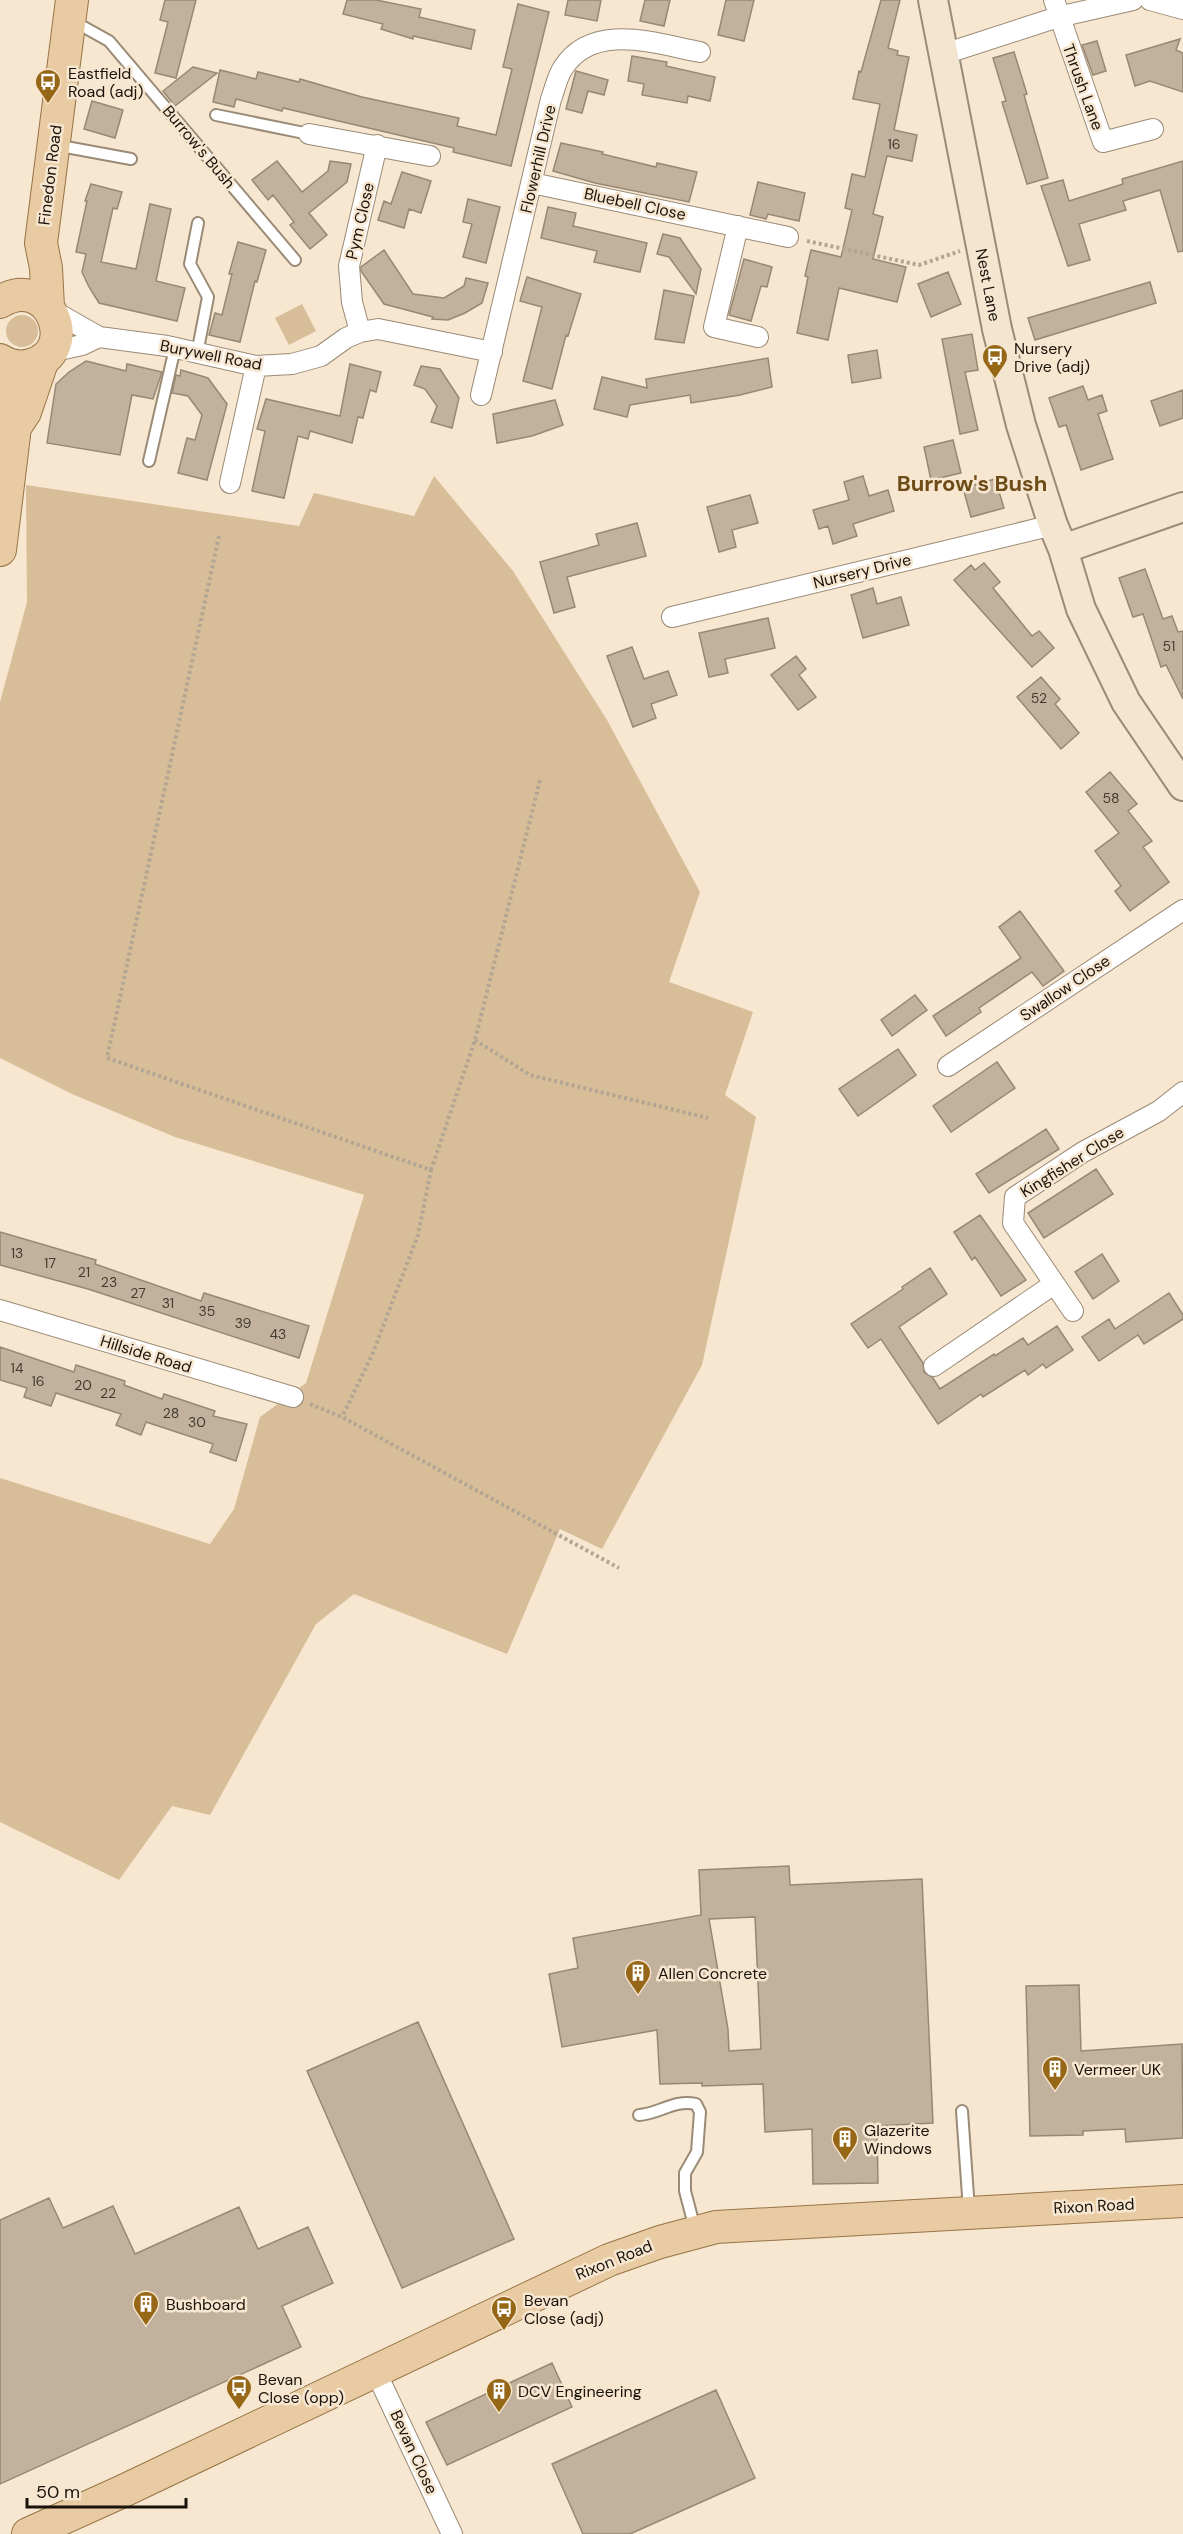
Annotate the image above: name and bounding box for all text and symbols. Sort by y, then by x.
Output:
street label: Thrush Lane [1058,41,1108,133]
place label: Eastfield Road (adj) [68,63,143,102]
bus stop icon: Eastfield Road (adj) [33,67,63,105]
street label: Burrow's Bush [158,101,240,193]
street label: Flowerhill Drive [515,103,561,215]
street label: Finedon Road [33,124,67,226]
house number: 16 [887,135,901,153]
street label: Pym Close [341,180,379,262]
street label: Bluebell Close [582,183,688,225]
street label: Nest Lane [971,247,1005,323]
street label: Burywell Road [158,335,264,375]
place label: Nursery Drive (adj) [1014,338,1090,377]
bus stop icon: Nursery Drive (adj) [980,342,1010,380]
district label: Burrow's Bush [897,469,1047,498]
street label: Nursery Drive [811,549,913,593]
house number: 51 [1163,637,1175,655]
house number: 52 [1031,689,1047,707]
house number: 58 [1102,789,1120,807]
street label: Swallow Close [1016,950,1114,1026]
street label: Kingfisher Close [1016,1122,1128,1202]
house number: 13 [11,1244,23,1262]
house number: 17 [44,1254,56,1272]
house number: 21 [78,1263,90,1281]
house number: 23 [101,1273,117,1291]
house number: 27 [130,1284,146,1302]
house number: 31 [162,1294,174,1312]
house number: 35 [199,1302,215,1320]
house number: 39 [235,1314,252,1332]
house number: 43 [270,1325,286,1343]
street label: Hillside Road [98,1330,194,1378]
house number: 14 [11,1359,24,1377]
house number: 16 [31,1372,45,1390]
house number: 20 [74,1376,92,1394]
house number: 22 [100,1384,116,1402]
house number: 28 [163,1404,179,1422]
house number: 30 [188,1413,206,1431]
building icon: Allen Concrete [623,1958,653,1996]
place label: Allen Concrete [658,1963,767,1984]
building icon: Vermeer UK [1040,2054,1070,2092]
place label: Vermeer UK [1074,2059,1161,2080]
place label: Glazerite Windows [864,2120,932,2159]
building icon: Glazerite Windows [830,2124,860,2162]
street label: Rixon Road [1053,2193,1135,2219]
street label: Rixon Road [572,2235,656,2285]
building icon: Bushboard [131,2289,161,2327]
place label: Bevan Close (adj) [524,2290,604,2329]
place label: Bushboard [166,2294,246,2315]
bus stop icon: Bevan Close (adj) [489,2294,519,2332]
place label: Bevan Close (opp) [258,2369,344,2408]
bus stop icon: Bevan Close (opp) [224,2373,254,2411]
building icon: DCV Engineering [484,2376,514,2414]
place label: DCV Engineering [518,2381,642,2402]
street label: Bevan Close [385,2407,443,2497]
scale bar [27,2471,186,2509]
text: 50 m [36,2480,80,2504]

